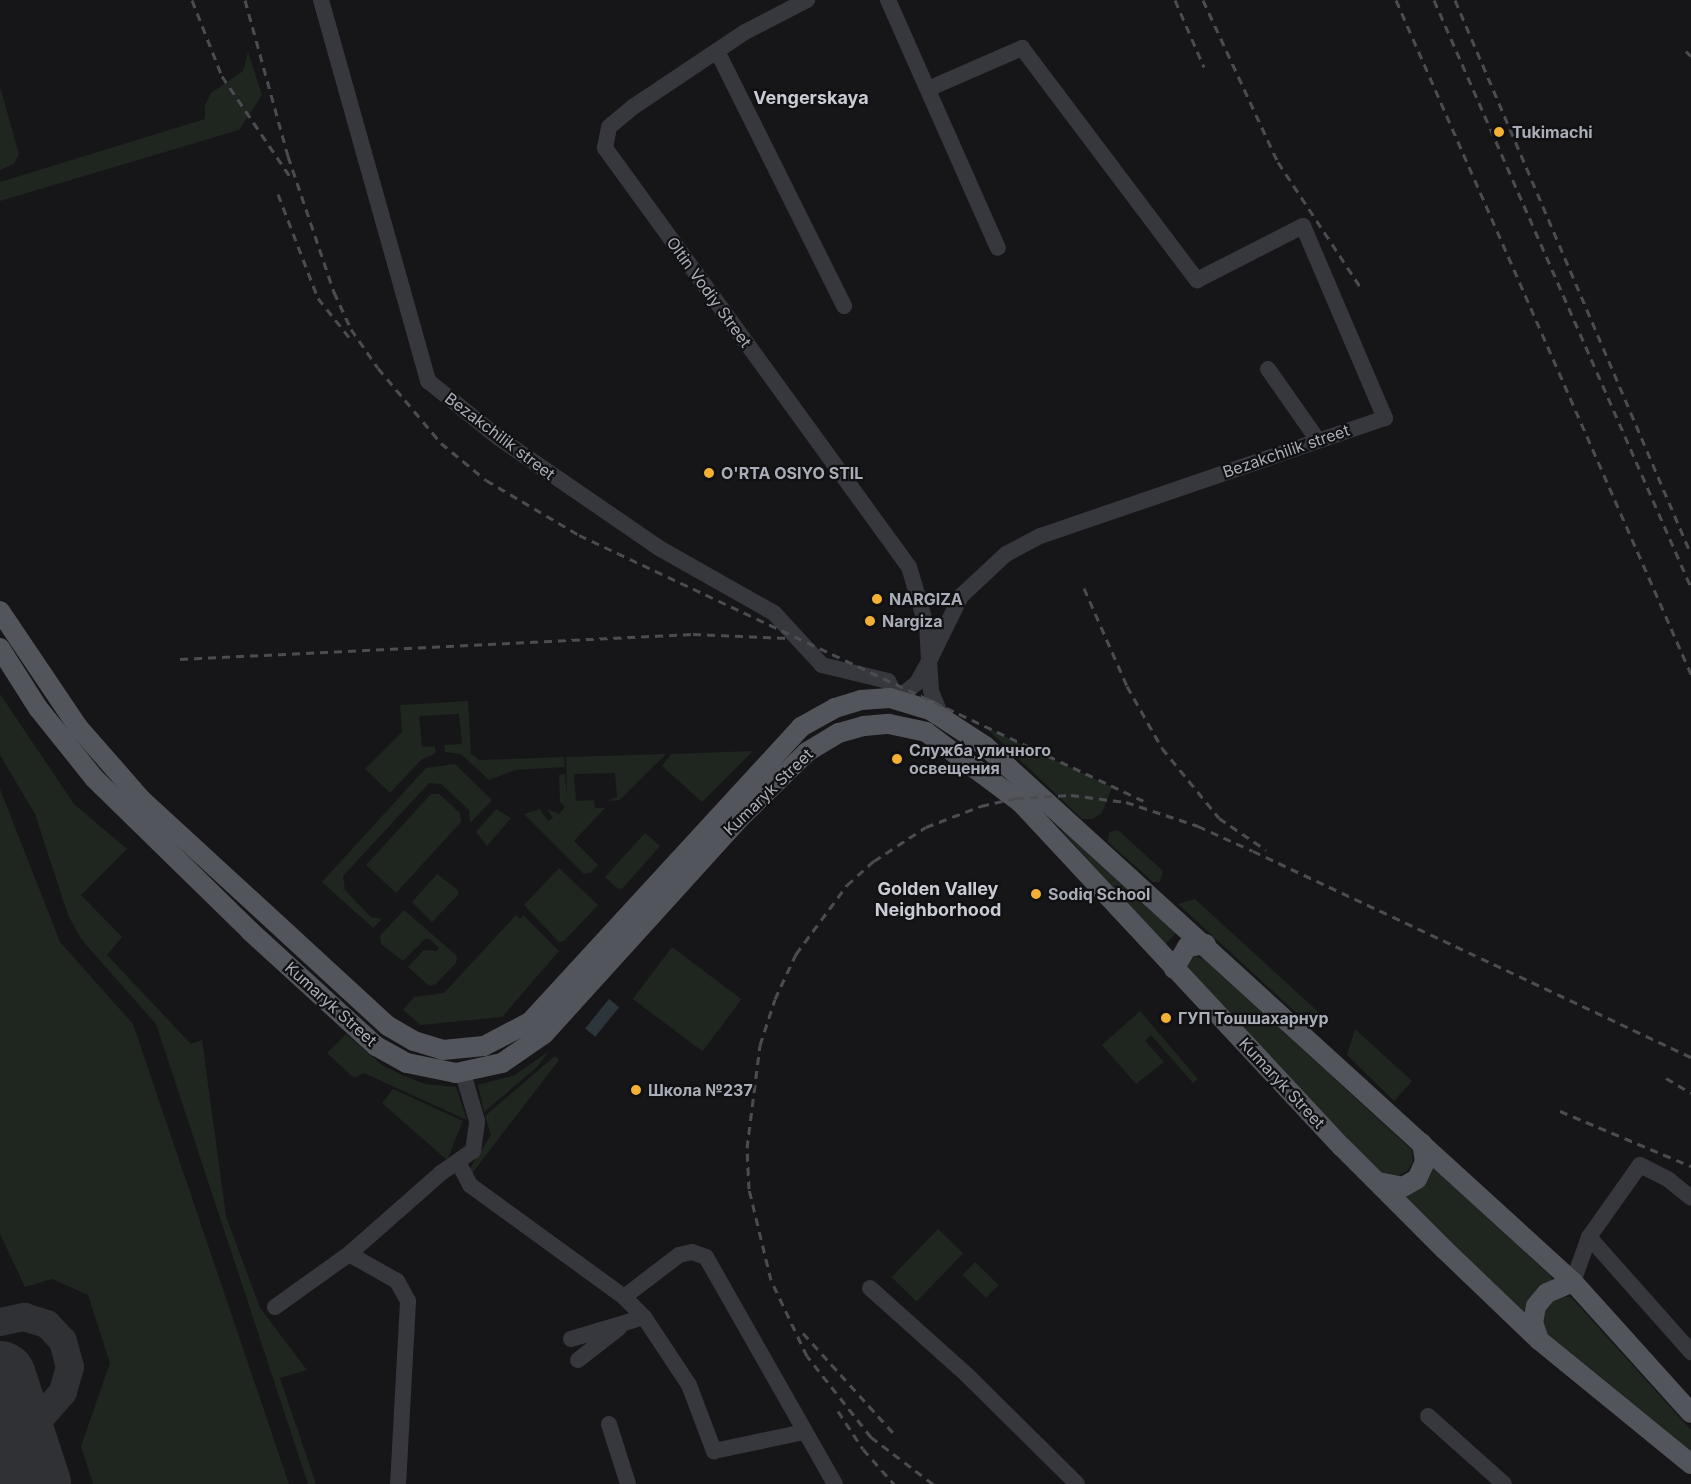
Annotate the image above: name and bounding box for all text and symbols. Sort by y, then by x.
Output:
district label: Vengerskaya [753,87,869,109]
place label: Tukimachi [1512,122,1593,142]
marker: Tukimachi [1490,123,1508,141]
street label: Oltin Vodiy Street [663,233,755,351]
street label: Bezakchilik street [441,388,559,484]
street label: Bezakchilik street [1220,420,1352,482]
place label: O'RTA OSIYO STIL [721,463,863,483]
marker: O'RTA OSIYO STIL [702,466,716,480]
place label: NARGIZA [889,589,963,609]
marker: NARGIZA [870,592,884,606]
place label: Nargiza [882,611,943,631]
marker: Nargiza [863,614,877,628]
place label: Служба уличного освещения [909,740,1051,778]
street label: Kumaryk Street [719,745,817,839]
marker: Служба уличного освещения [890,752,904,766]
district label: Golden Valley Neighborhood [875,879,1001,922]
place label: Sodiq School [1048,884,1150,904]
marker: Sodiq School [1029,887,1043,901]
street label: Kumaryk Street [281,958,381,1050]
place label: ГУП Тошшахарнур [1178,1008,1329,1028]
marker: ГУП Тошшахарнур [1159,1011,1173,1025]
street label: Kumaryk Street [1235,1034,1329,1132]
place label: Школа №237 [648,1080,753,1100]
marker: Школа №237 [629,1083,643,1097]

